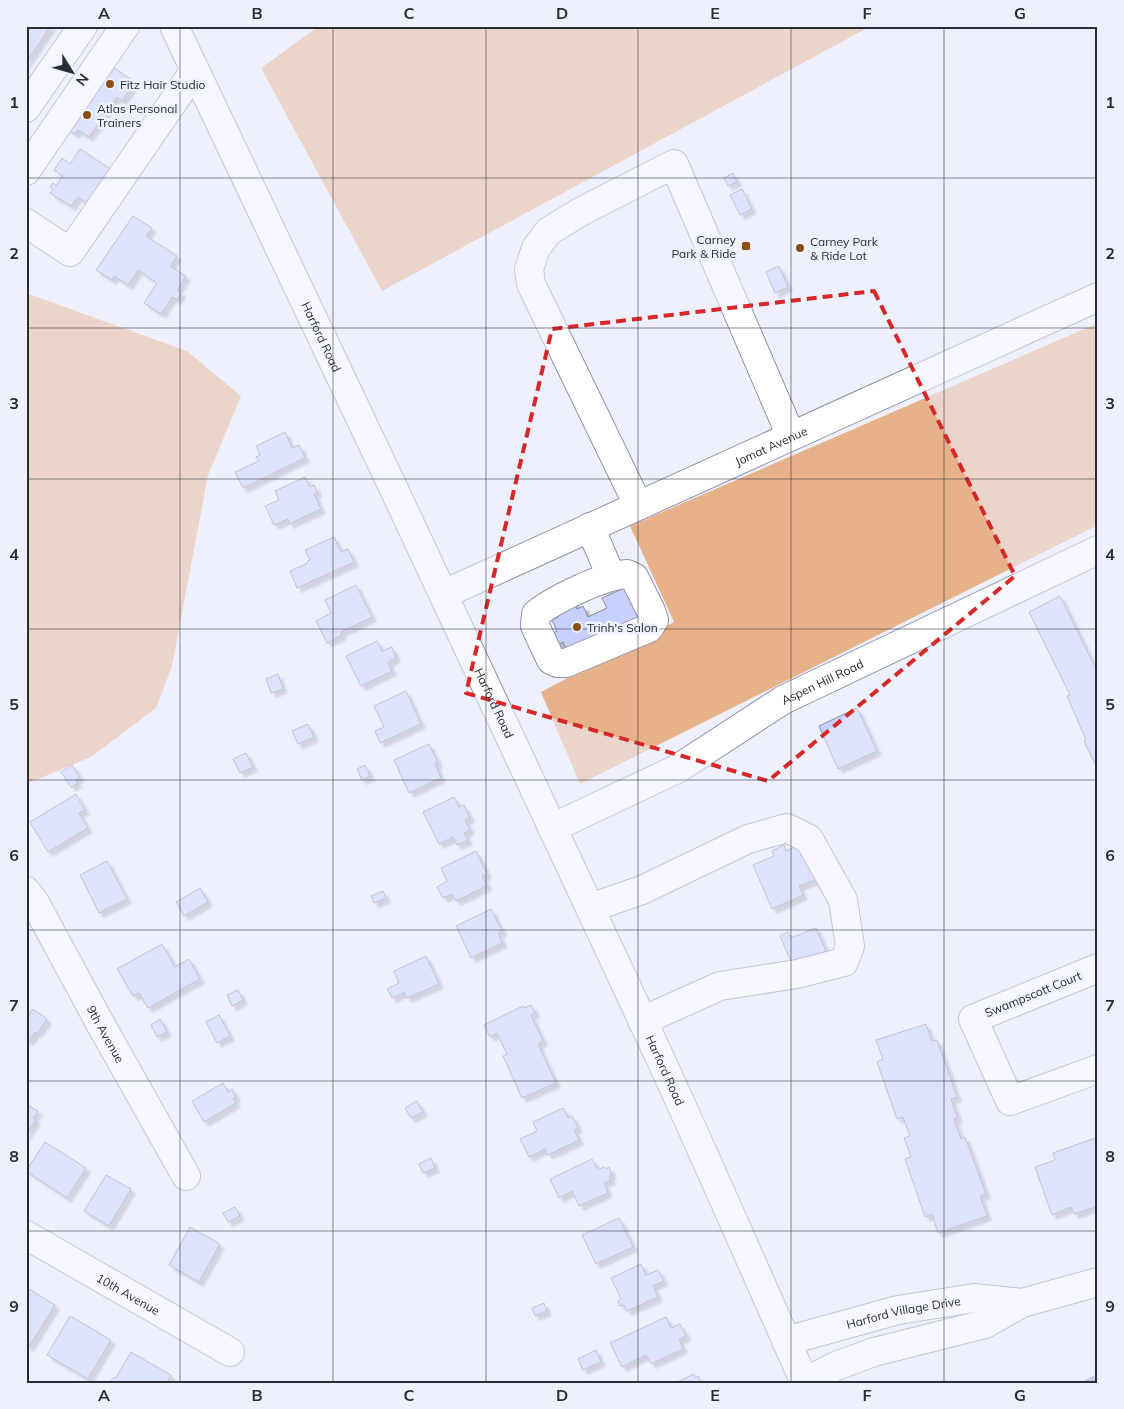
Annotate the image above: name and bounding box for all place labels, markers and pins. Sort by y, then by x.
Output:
place label: Fitz Hair Studio [120,77,206,92]
marker: Fitz Hair Studio [104,78,116,90]
place label: Atlas Personal Trainers [97,101,177,130]
marker: Atlas Personal Trainers [81,109,93,121]
place label: Carney Park & Ride [672,232,737,261]
place label: Carney Park & Ride Lot [810,234,879,263]
marker: Carney Park & Ride [740,240,752,252]
marker: Carney Park & Ride Lot [794,242,806,254]
place label: Trinh's Salon [587,620,658,635]
marker: Trinh's Salon [571,621,583,633]

